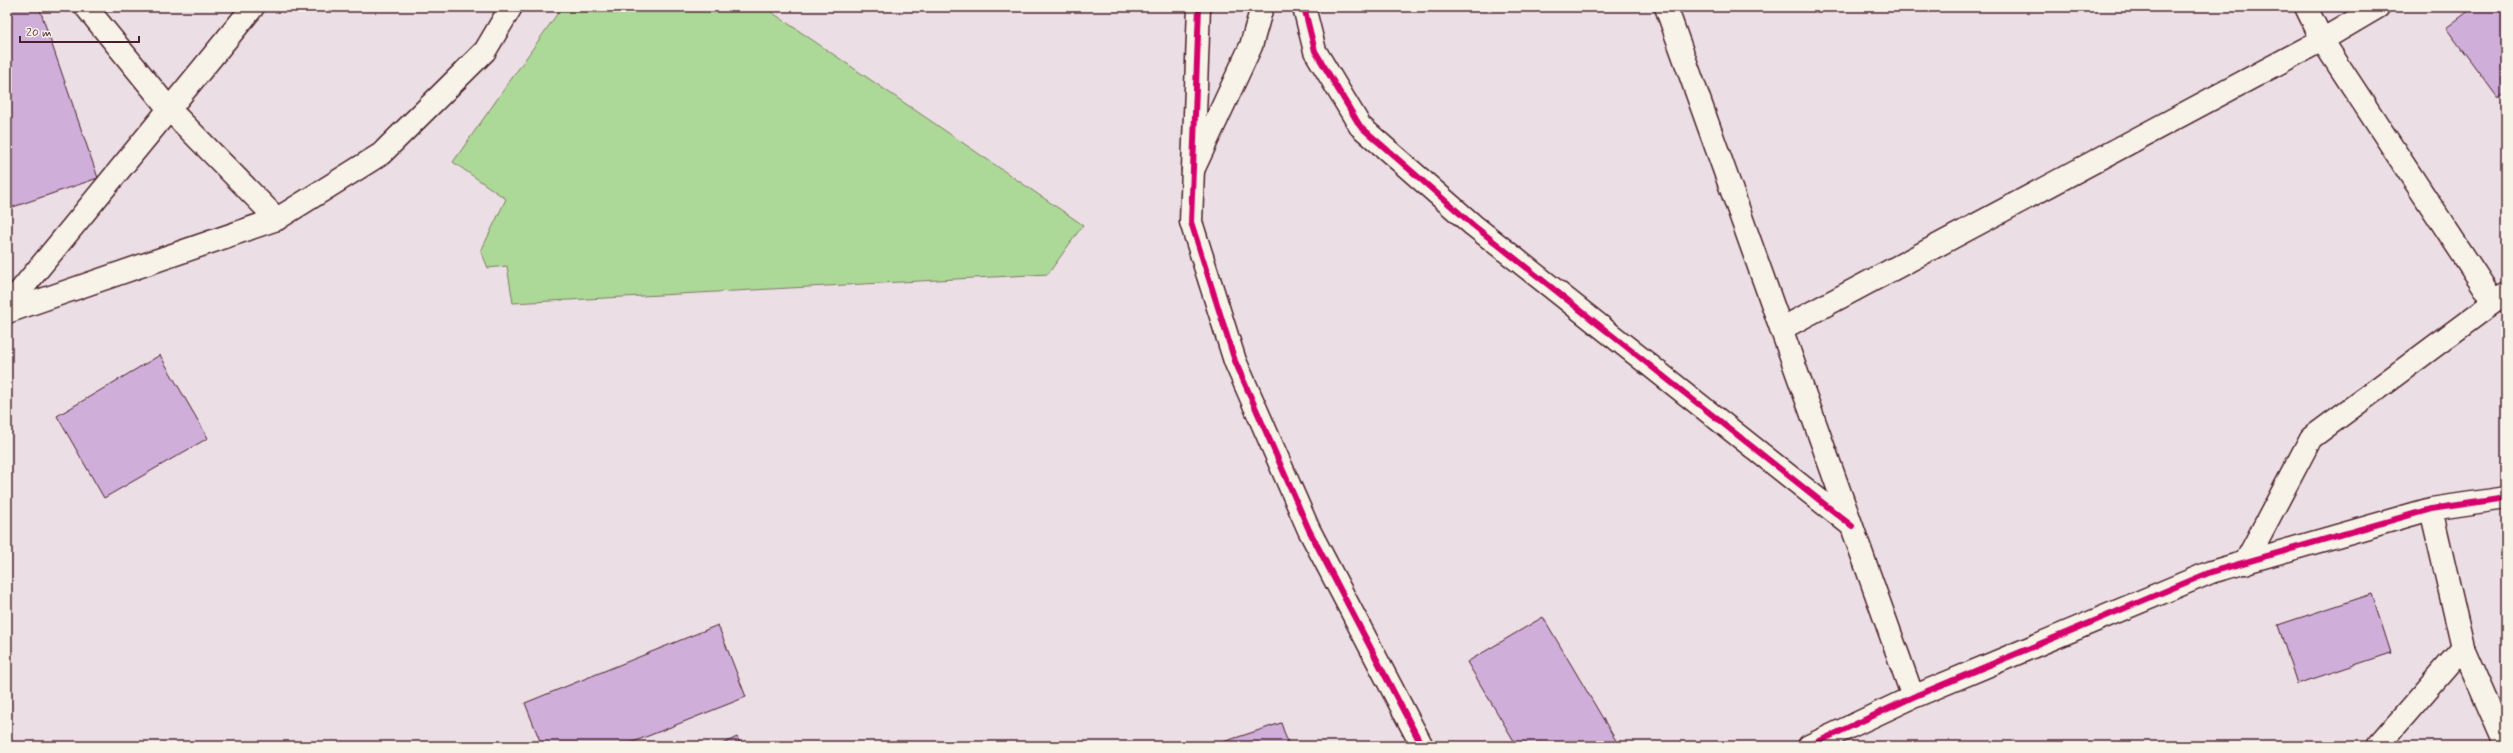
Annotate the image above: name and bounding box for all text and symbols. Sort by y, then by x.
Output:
scale bar [20,18,139,44]
text: 20 m [26,25,52,41]

